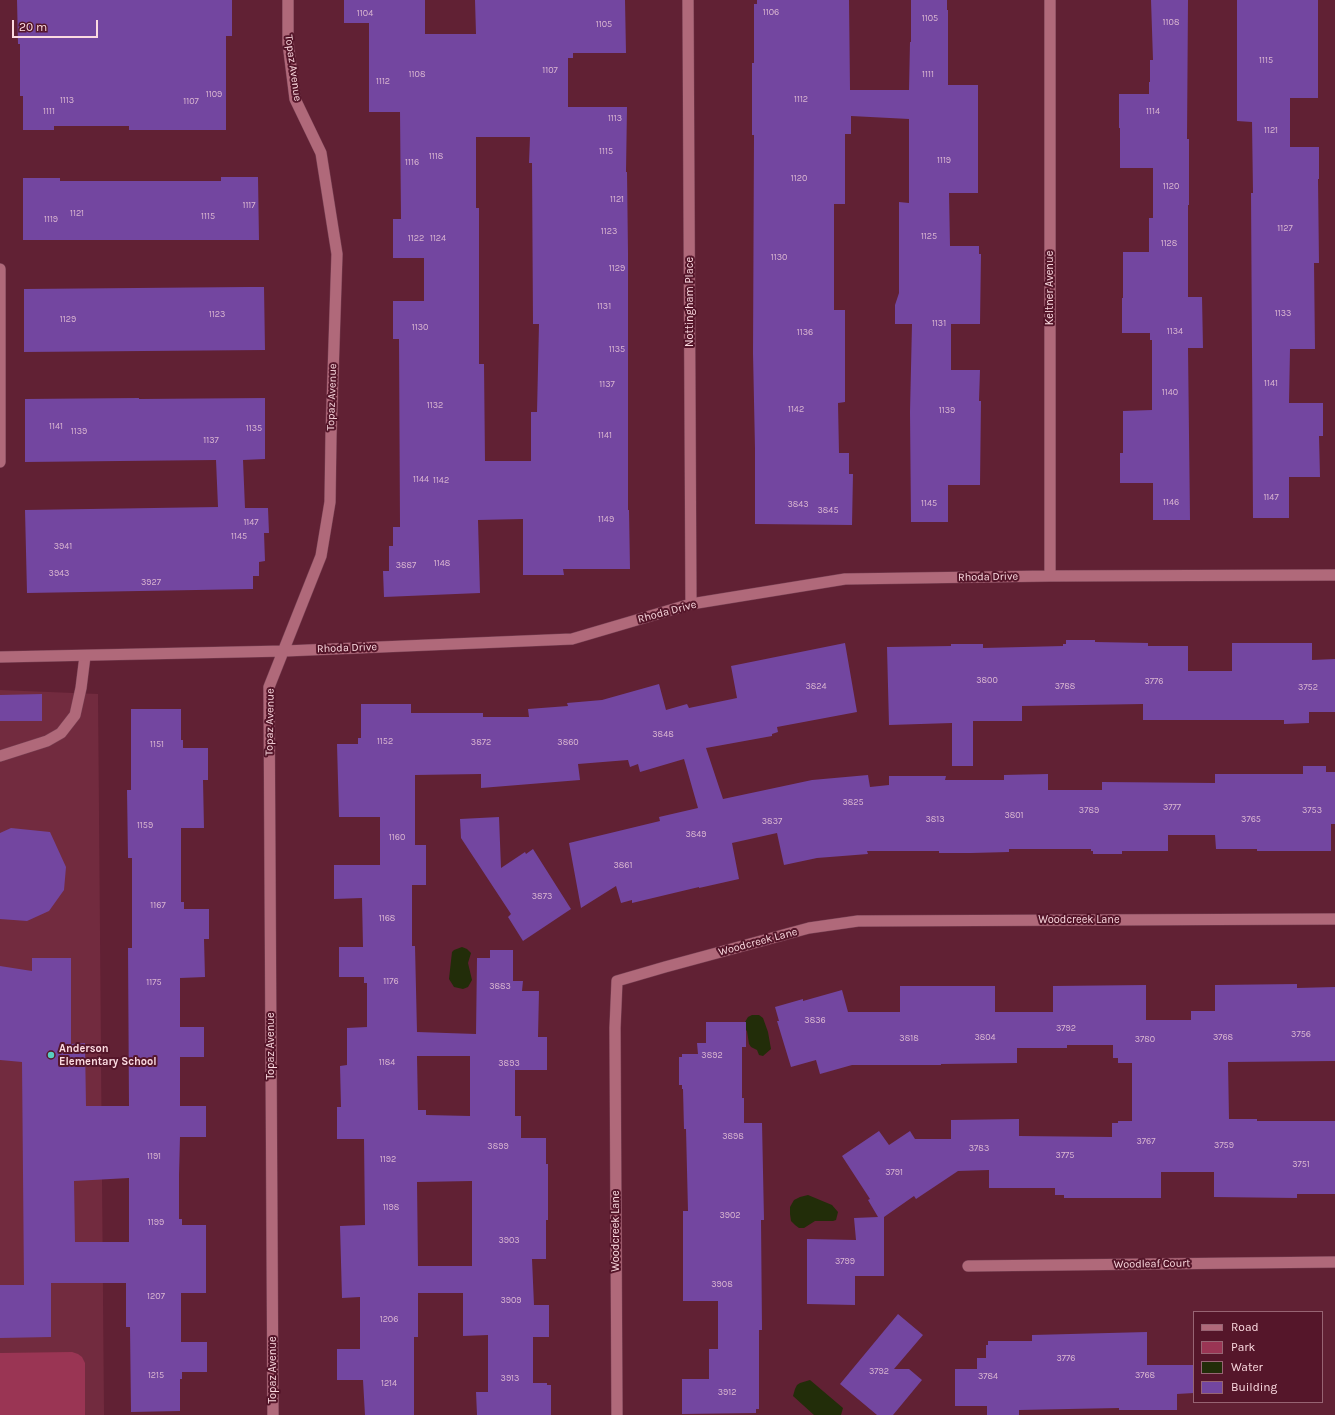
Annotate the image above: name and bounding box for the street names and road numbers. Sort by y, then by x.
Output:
street label: Topaz Avenue [282,34,304,102]
street label: Keltner Avenue [1043,251,1057,325]
street label: Nottingham Place [683,257,697,347]
street label: Topaz Avenue [324,363,340,431]
street label: Rhoda Drive [958,570,1018,584]
street label: Rhoda Drive [636,598,698,626]
street label: Rhoda Drive [317,640,377,656]
street label: Topaz Avenue [263,688,277,756]
street label: Woodcreek Lane [1038,913,1120,927]
street label: Woodcreek Lane [717,925,799,959]
street label: Topaz Avenue [264,1012,278,1080]
street label: Woodcreek Lane [609,1190,623,1272]
street label: Woodleaf Court [1114,1257,1190,1271]
street label: Topaz Avenue [266,1336,280,1404]

